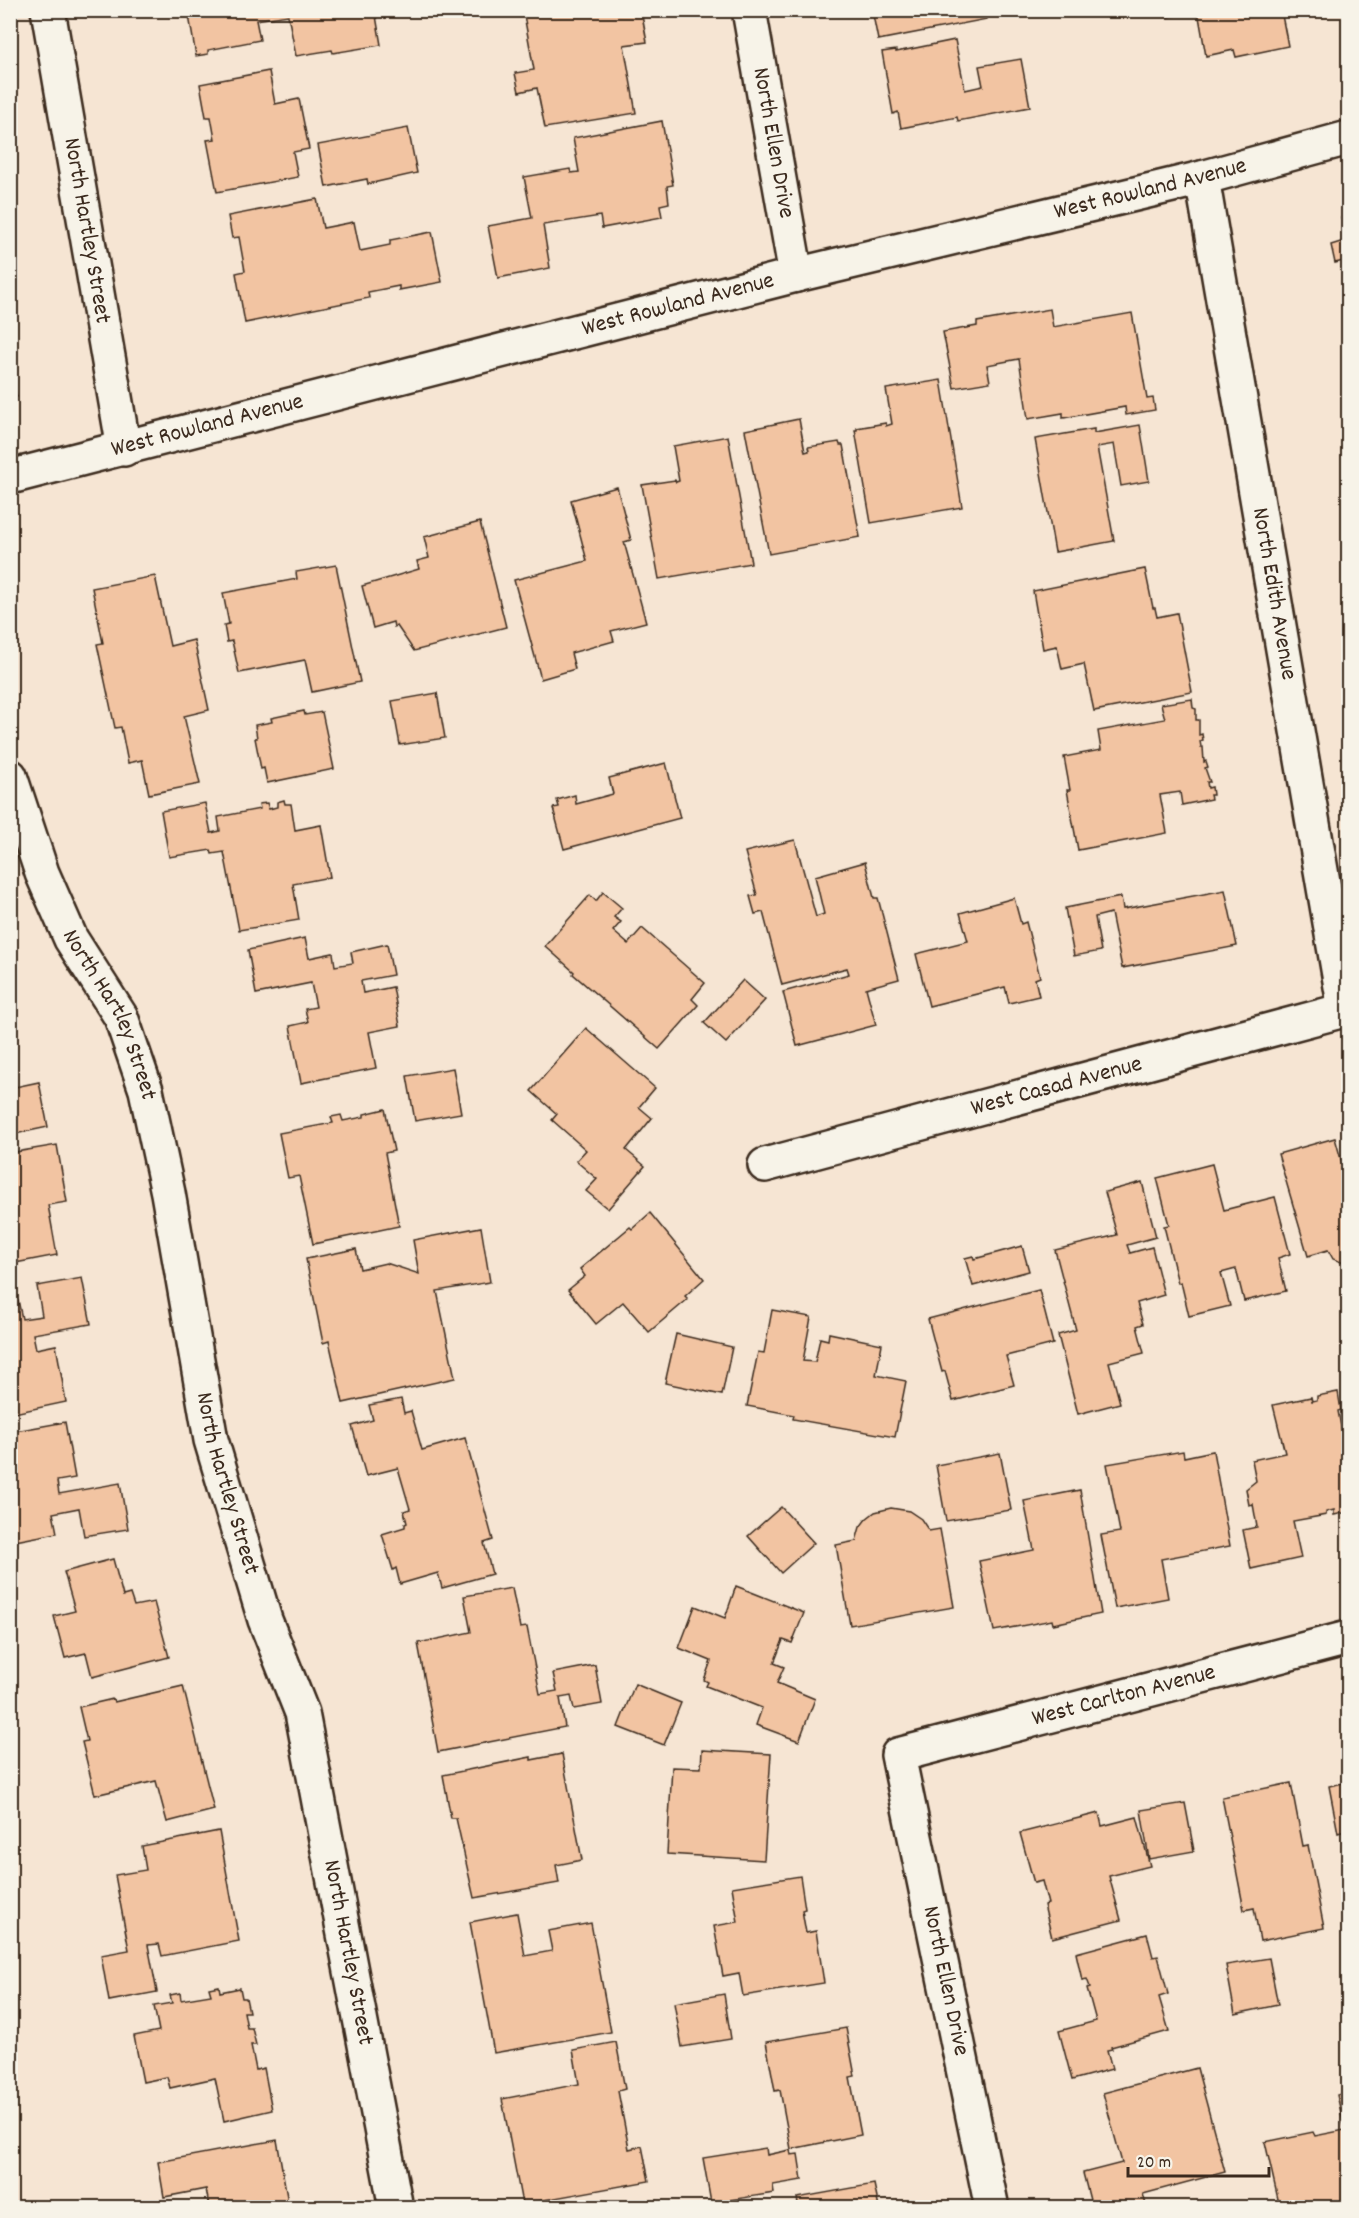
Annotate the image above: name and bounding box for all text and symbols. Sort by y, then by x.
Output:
street label: North Ellen Drive [743,65,803,221]
street label: North Hartley Street [53,135,119,326]
street label: West Rowland Avenue [1051,150,1251,230]
street label: West Rowland Avenue [579,264,778,346]
street label: West Rowland Avenue [108,385,307,467]
street label: North Edith Avenue [1242,505,1305,683]
street label: North Hartley Street [52,925,165,1103]
street label: West Casad Avenue [967,1048,1146,1126]
street label: North Hartley Street [186,1390,268,1579]
street label: West Carlton Avenue [1028,1656,1219,1736]
street label: North Hartley Street [313,1857,382,2048]
street label: North Ellen Drive [913,1903,977,2059]
scale bar [1128,2140,1269,2178]
text: 20 m [1137,2151,1171,2176]

